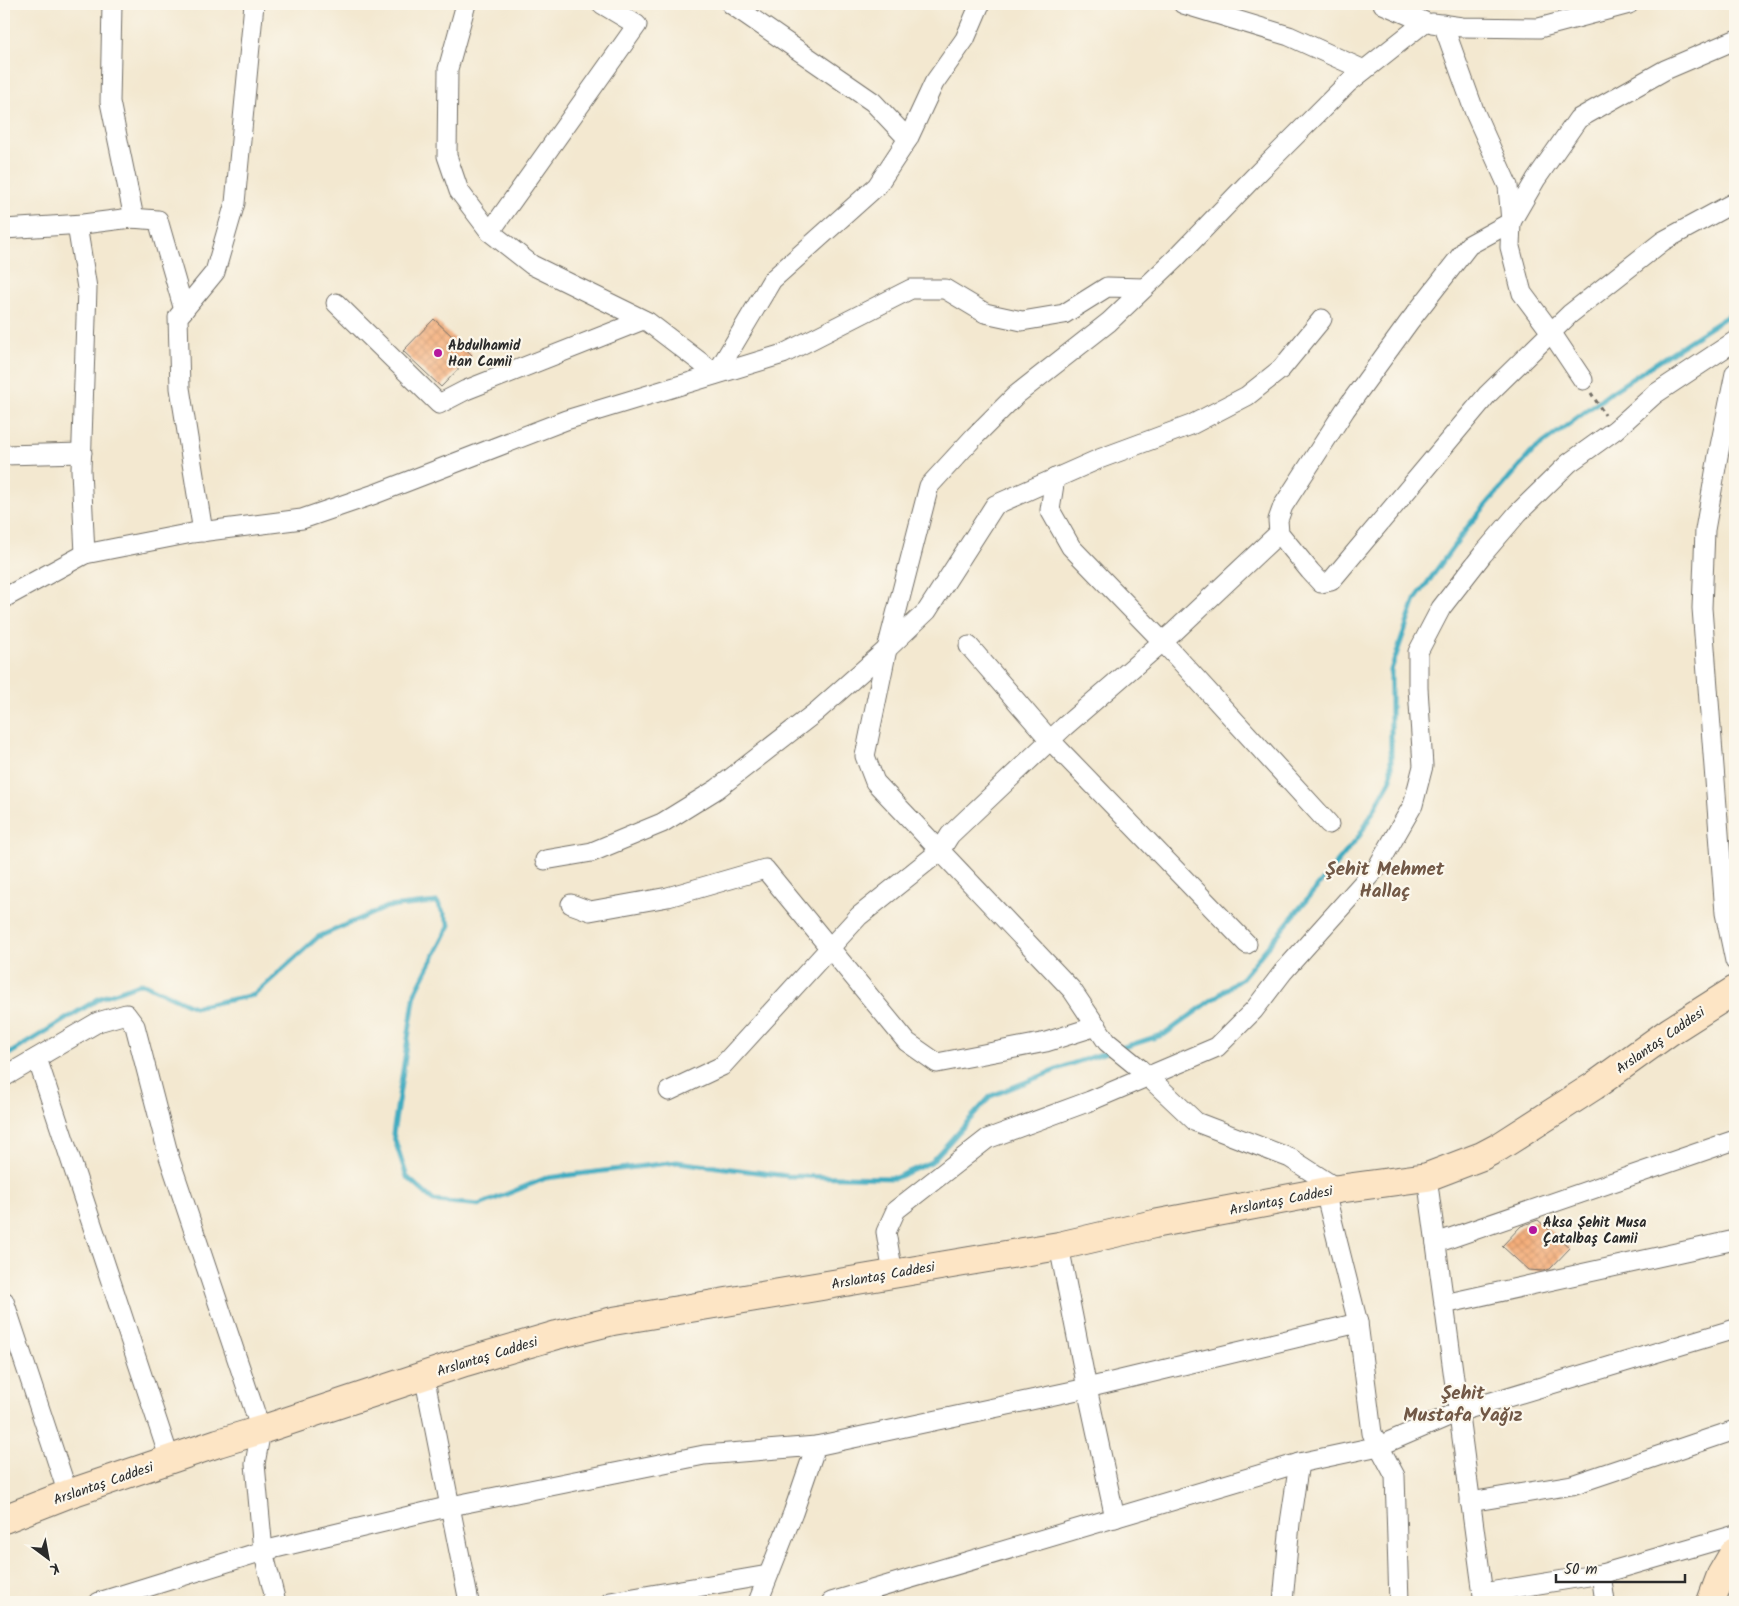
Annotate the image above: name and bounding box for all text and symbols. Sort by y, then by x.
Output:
place label: Abdulhamid Han Camii [448,335,521,373]
marker: Abdulhamid Han Camii [432,347,444,359]
district label: Şehit Mehmet Hallaç [1326,855,1445,907]
street label: Arslantaş Caddesi [1611,1001,1710,1080]
street label: Arslantaş Caddesi [1228,1180,1335,1222]
place label: Aksa Şehit Musa Çatalbaş Camii [1543,1212,1646,1250]
marker: Aksa Şehit Musa Çatalbaş Camii [1527,1224,1539,1236]
street label: Arslantaş Caddesi [830,1256,937,1296]
street label: Arslantaş Caddesi [434,1331,541,1383]
district label: Şehit Mustafa Yağız [1403,1379,1523,1431]
street label: Arslantaş Caddesi [50,1456,157,1511]
north arrow [22,1534,72,1584]
scale bar [1556,1551,1685,1583]
text: K [44,1557,64,1580]
text: 50 m [1564,1558,1598,1582]

